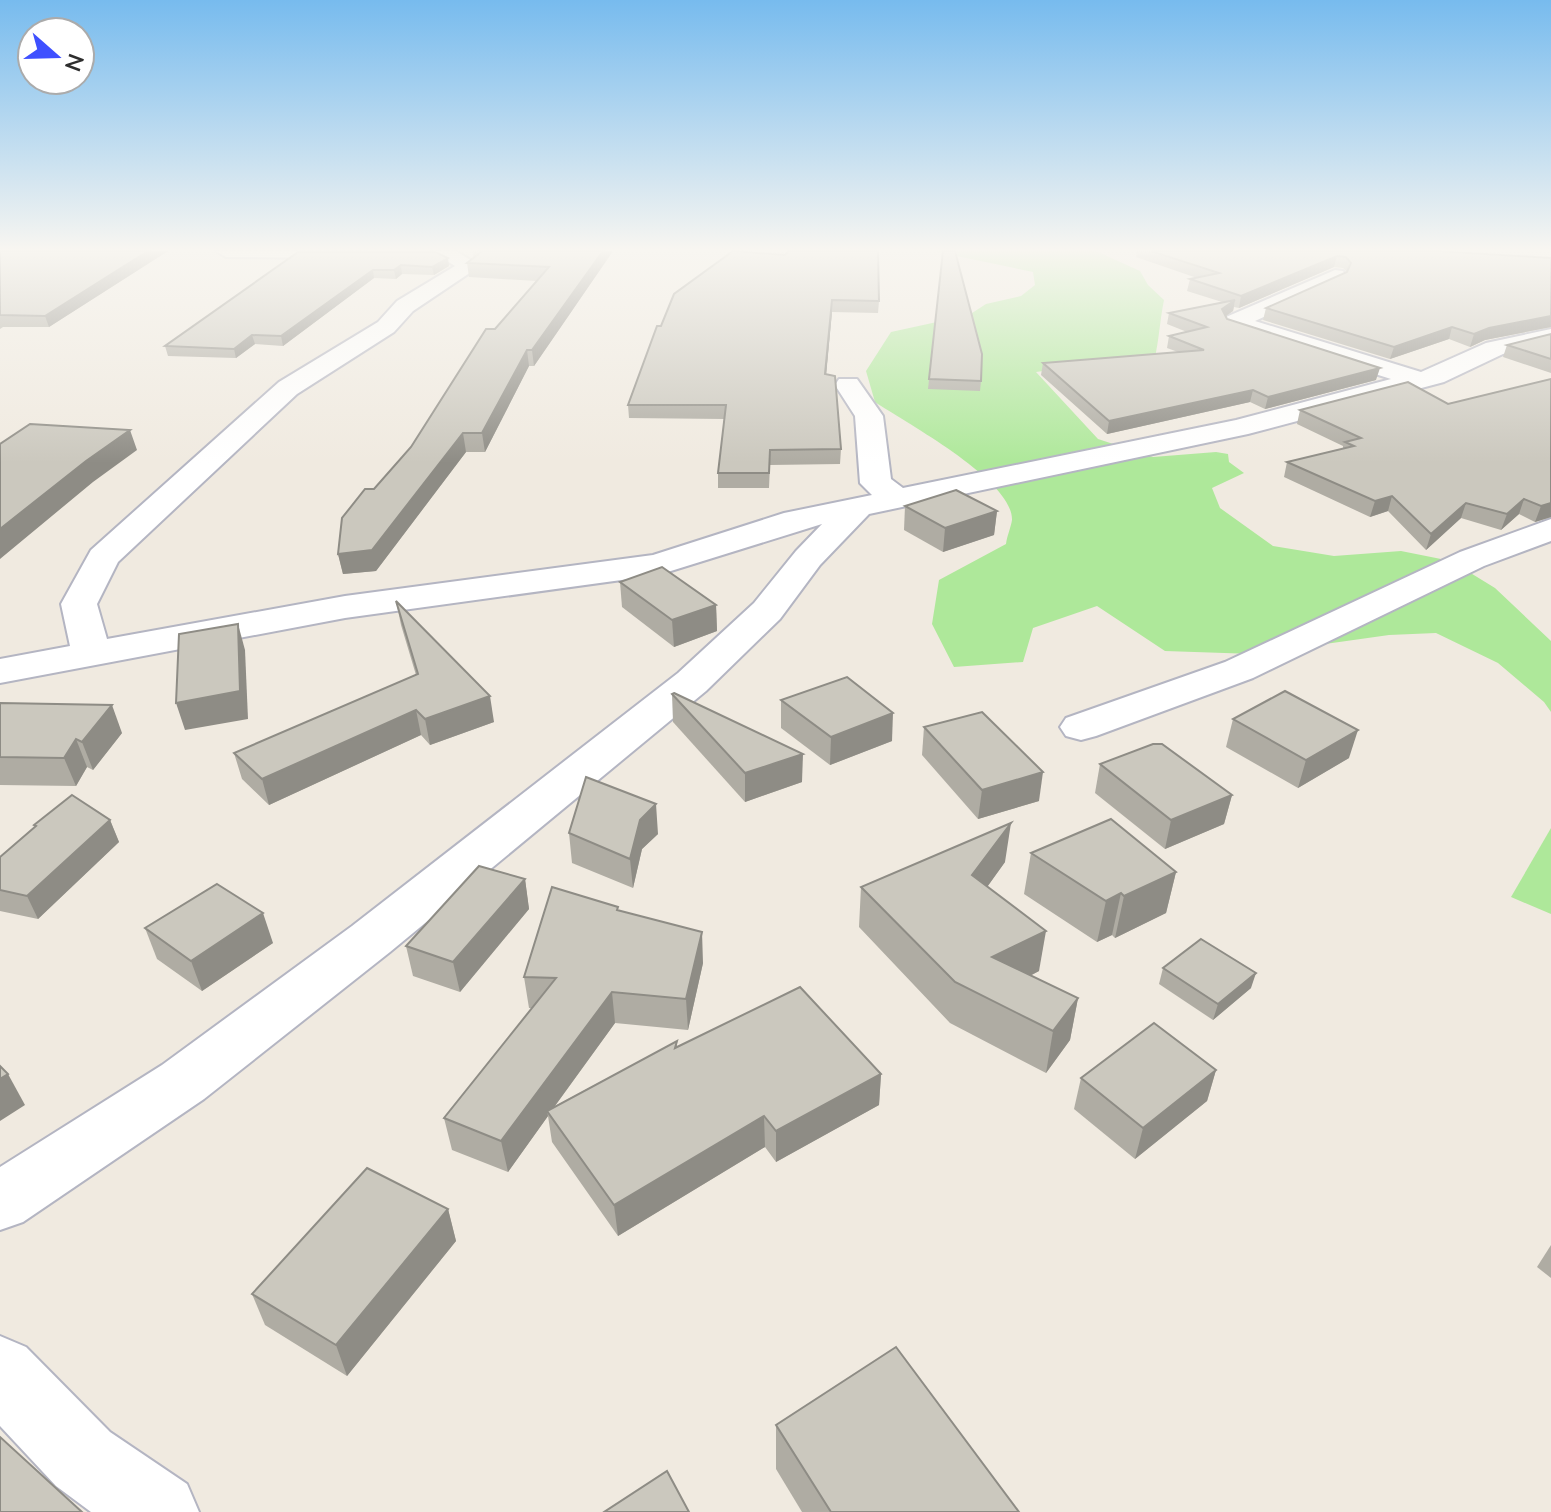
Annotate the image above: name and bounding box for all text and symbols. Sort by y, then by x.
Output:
north arrow [16,16,96,96]
text: N [57,50,91,75]

